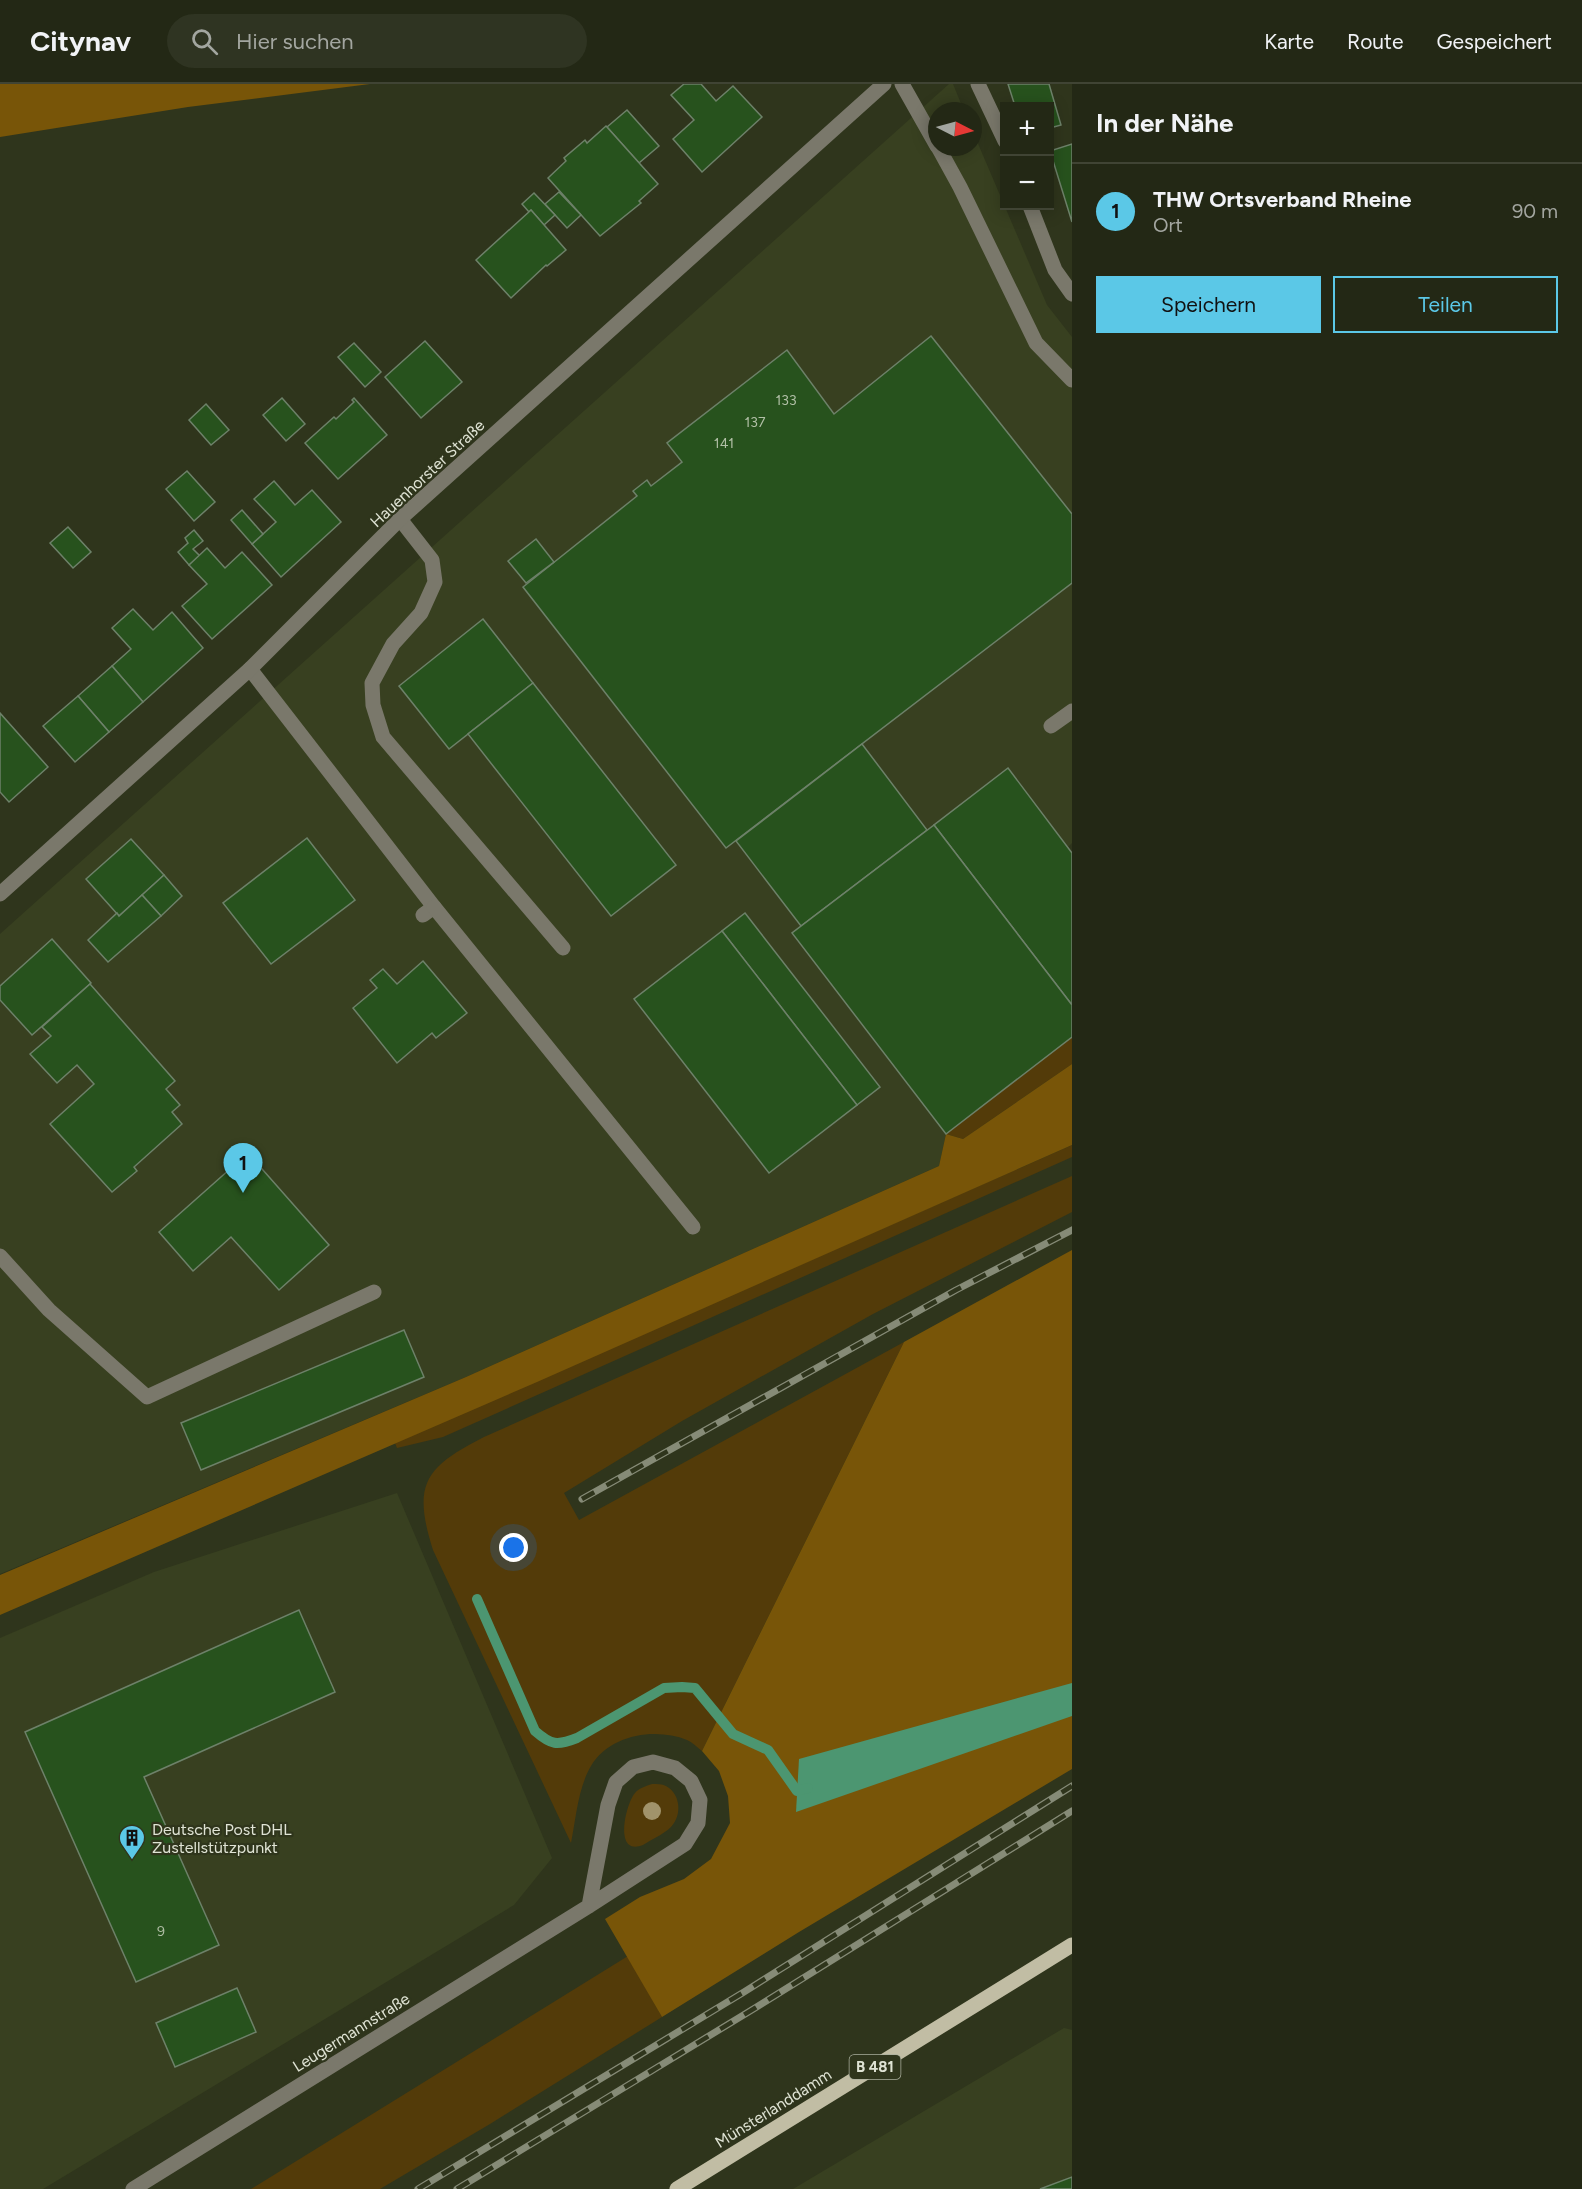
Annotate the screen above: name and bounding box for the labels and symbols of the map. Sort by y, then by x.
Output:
north arrow [928,102,982,156]
house number: 133 [775,392,797,409]
house number: 137 [745,414,766,431]
street label: Hauenhorster Straße [366,415,489,531]
house number: 141 [714,435,734,452]
pin: 1 [224,1144,262,1193]
your location [499,1533,528,1562]
place label: Deutsche Post DHL Zustellstützpunkt [152,1820,292,1857]
building icon: Deutsche Post DHL Zustellstützpunkt [117,1823,147,1861]
house number: 9 [157,1923,165,1940]
street label: Leugermannstraße [289,1989,413,2076]
road number: B 481 [850,2055,900,2079]
street label: Münsterlanddamm [712,2065,835,2152]

